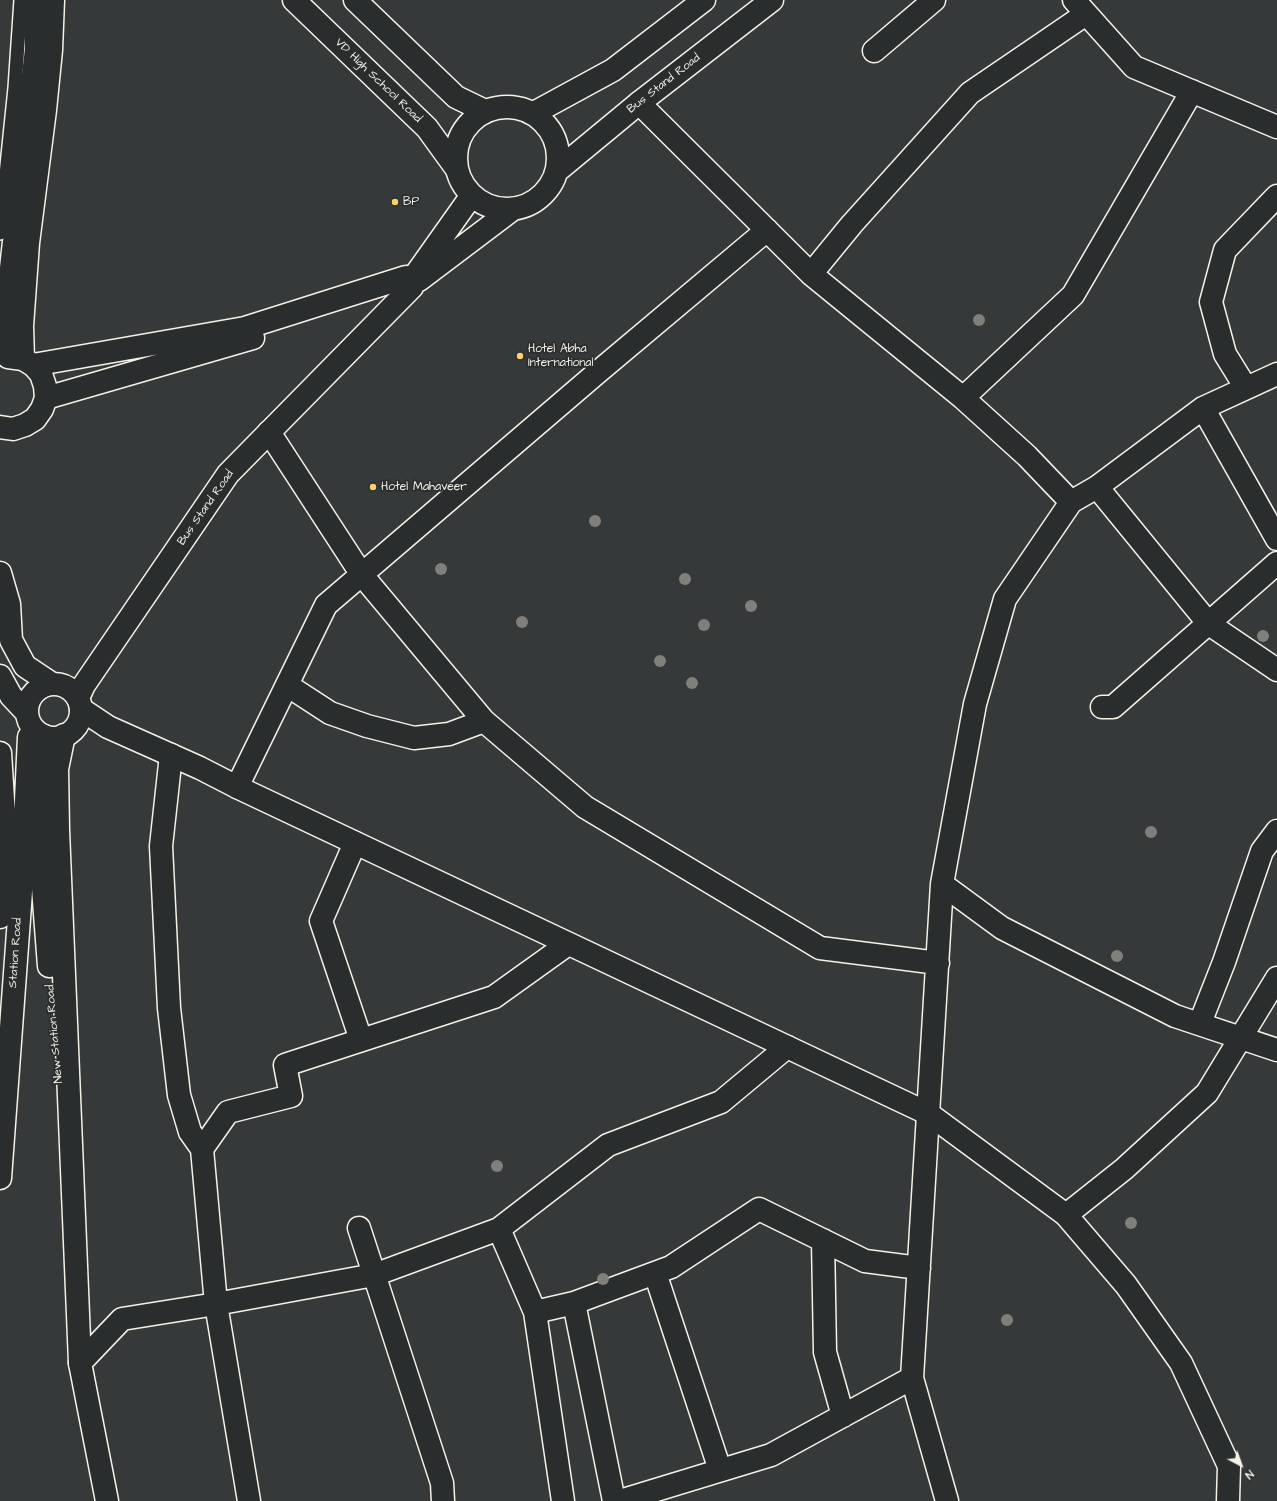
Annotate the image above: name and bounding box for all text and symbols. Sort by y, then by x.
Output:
street label: VD High School Road [332,36,424,126]
street label: Bus Stand Road [625,51,703,117]
place label: BP [403,195,419,209]
marker: BP [390,197,400,207]
place label: Hotel Abha International [528,342,593,370]
marker: Hotel Abha International [515,351,525,361]
street label: Bus Stand Road [175,468,237,548]
place label: Hotel Mahaveer [381,480,467,494]
marker: Hotel Mahaveer [368,482,378,492]
street label: Station Road [6,917,26,989]
street label: New Station Road [44,984,66,1084]
north arrow [1221,1445,1261,1485]
text: N [1242,1467,1257,1482]

